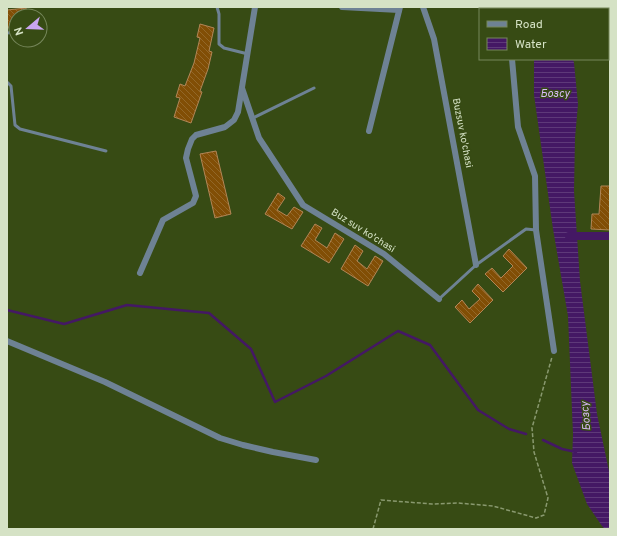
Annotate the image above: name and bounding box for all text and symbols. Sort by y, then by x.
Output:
north arrow [8,8,48,48]
legend [479,8,609,60]
text: Road [515,17,543,33]
text: N [12,25,27,37]
text: Water [515,37,547,53]
water label: Бозсу [540,87,571,101]
street label: Buzsuv ko'chasi [449,97,475,169]
street label: Buz suv ko'chasi [328,206,398,256]
water label: Бозсу [578,399,594,431]

